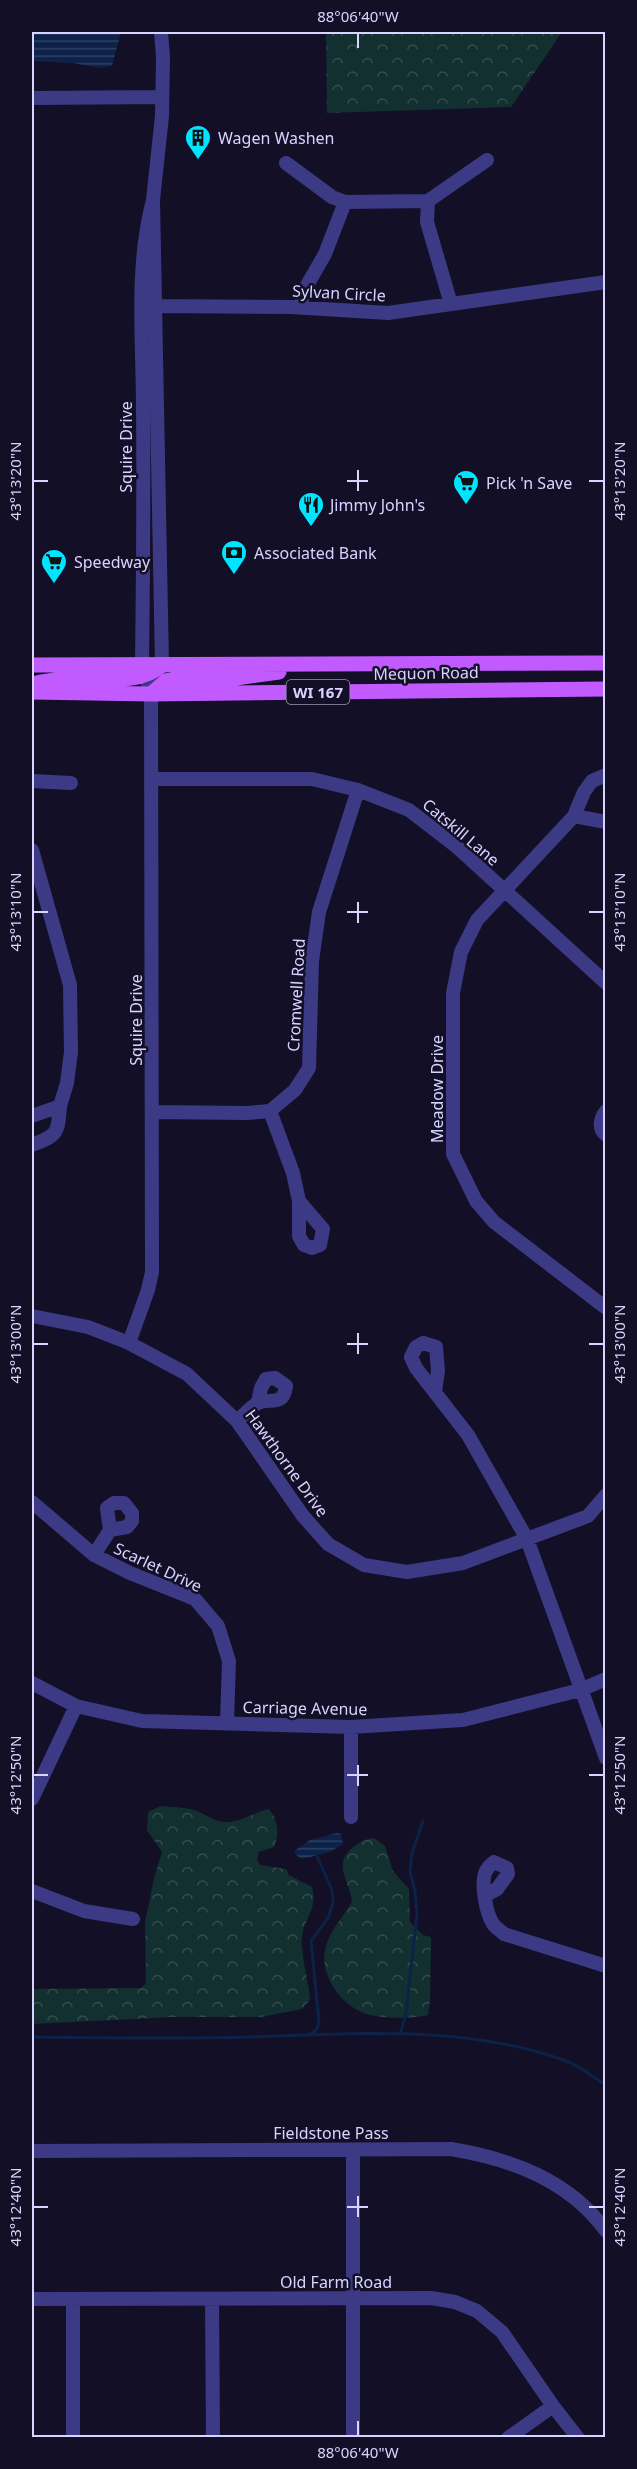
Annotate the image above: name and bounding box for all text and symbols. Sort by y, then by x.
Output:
text: 88°06'40"W [317,6,399,26]
building icon: Wagen Washen [183,123,213,161]
place label: Wagen Washen [218,127,334,149]
street label: Sylvan Circle [292,280,386,306]
street label: Squire Drive [115,401,137,493]
text: 43°13'20"N [5,442,25,520]
text: 43°13'20"N [609,442,629,520]
supermarket icon: Pick 'n Save [451,468,481,506]
place label: Pick 'n Save [486,472,572,494]
restaurant icon: Jimmy John's [296,490,326,528]
place label: Jimmy John's [328,494,425,516]
bank icon: Associated Bank [219,538,249,576]
place label: Associated Bank [254,542,377,564]
supermarket icon: Speedway [39,547,69,585]
place label: Speedway [74,551,151,573]
street label: Mequon Road [373,661,479,685]
road number: WI 167 [286,680,350,704]
street label: Catskill Lane [418,793,504,871]
text: 43°13'10"N [5,873,25,951]
text: 43°13'10"N [609,873,629,951]
street label: Cromwell Road [282,938,310,1052]
street label: Squire Drive [125,974,147,1066]
street label: Meadow Drive [426,1035,448,1143]
text: 43°13'00"N [5,1305,25,1383]
text: 43°13'00"N [609,1305,629,1383]
street label: Hawthorne Drive [240,1405,334,1521]
street label: Scarlet Drive [110,1537,206,1597]
street label: Carriage Avenue [243,1696,367,1720]
text: 43°12'50"N [5,1736,25,1814]
text: 43°12'50"N [609,1736,629,1814]
street label: Fieldstone Pass [273,2122,389,2144]
text: 43°12'40"N [5,2168,25,2246]
text: 43°12'40"N [609,2168,629,2246]
street label: Old Farm Road [280,2271,392,2293]
text: 88°06'40"W [317,2442,399,2462]

